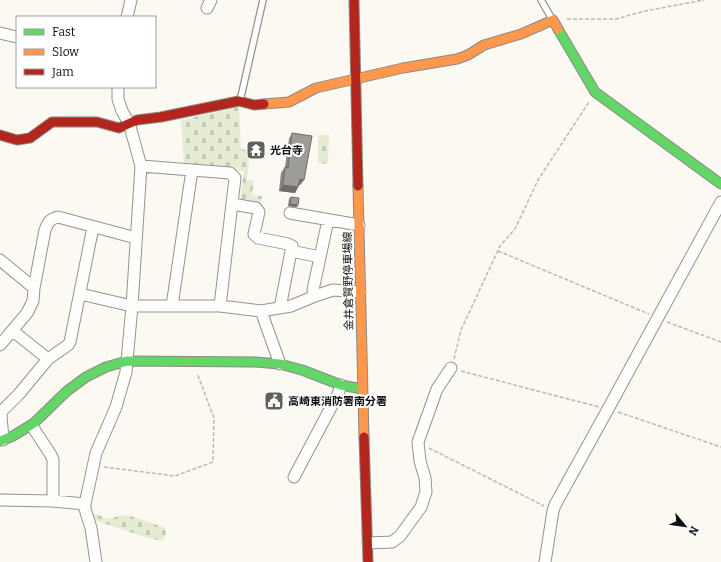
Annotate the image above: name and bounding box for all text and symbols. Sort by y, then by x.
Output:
legend [16,16,156,88]
text: Fast [52,25,76,39]
text: Slow [52,45,79,59]
text: Jam [51,65,74,79]
temple icon: 光台寺 [245,139,267,161]
place label: 光台寺 [270,144,303,157]
street label: 金井倉賀野停車場線 [341,231,356,331]
public building icon: 高崎東消防署南分署 [263,390,285,412]
place label: 高崎東消防署南分署 [288,395,387,408]
north arrow [665,506,705,546]
text: N [685,524,701,538]

